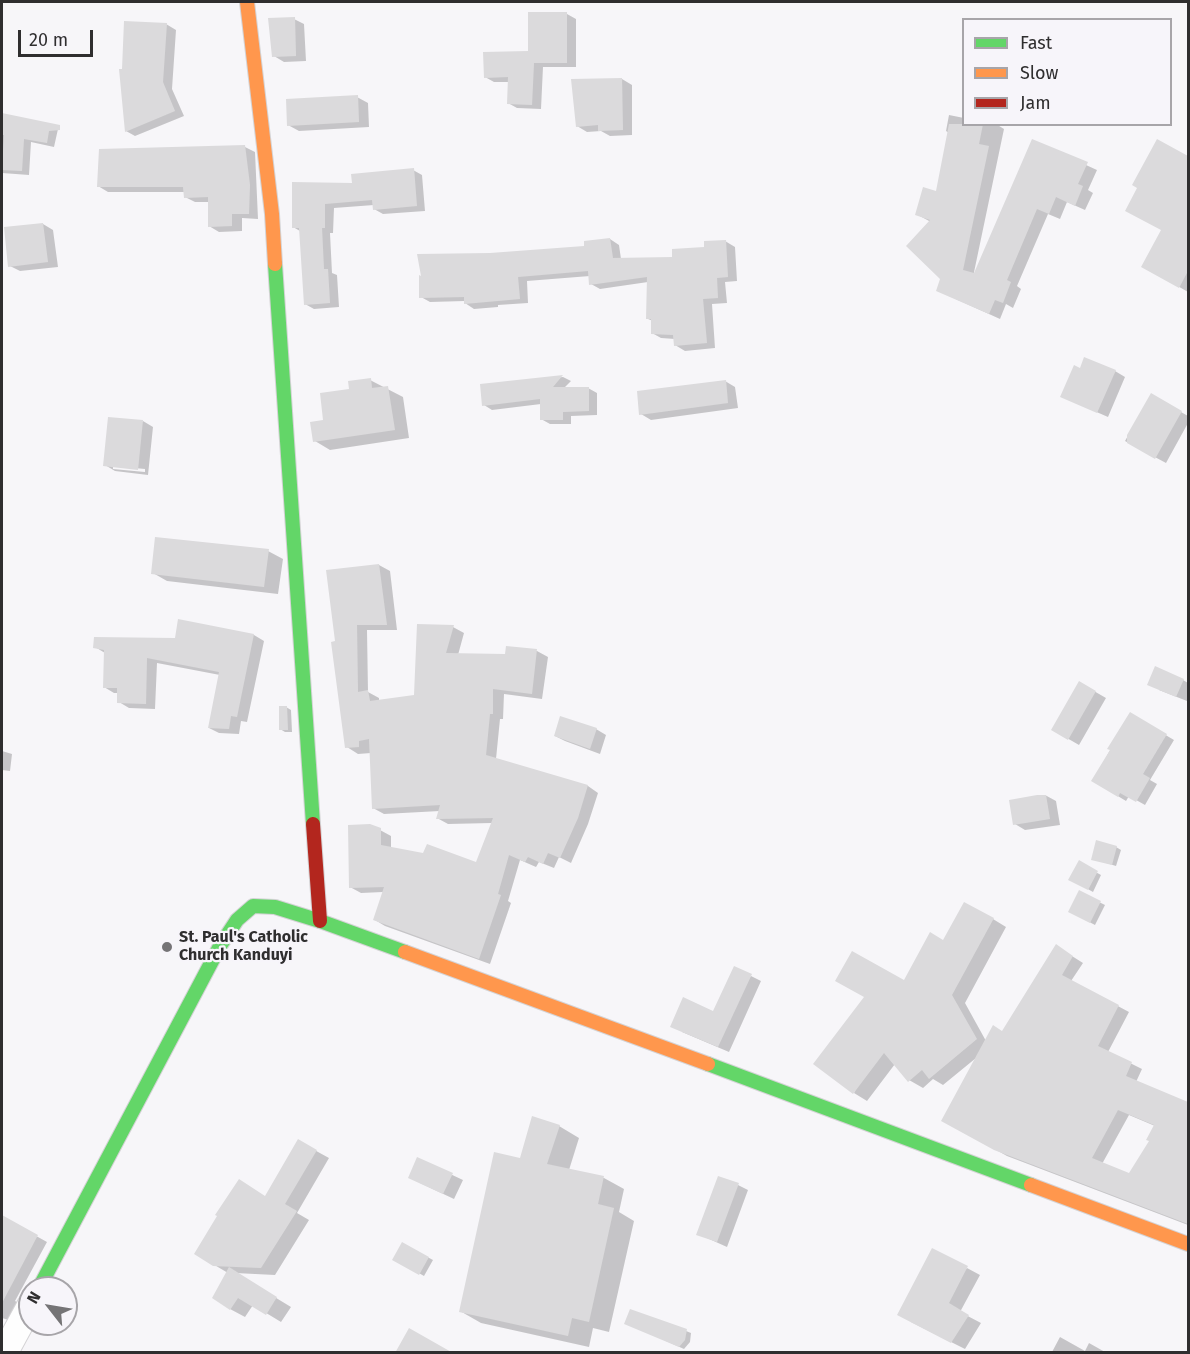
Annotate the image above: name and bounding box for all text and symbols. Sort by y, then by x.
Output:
scale bar [21,18,96,56]
legend [962,18,1172,126]
text: 20 m [29,29,68,51]
text: Fast [1020,32,1052,54]
text: Slow [1020,62,1058,84]
text: Jam [1020,92,1051,114]
place label: St. Paul's Catholic Church Kanduyi [179,928,308,966]
marker: St. Paul's Catholic Church Kanduyi [160,940,174,954]
north arrow [18,1276,78,1336]
text: N [23,1288,45,1307]

